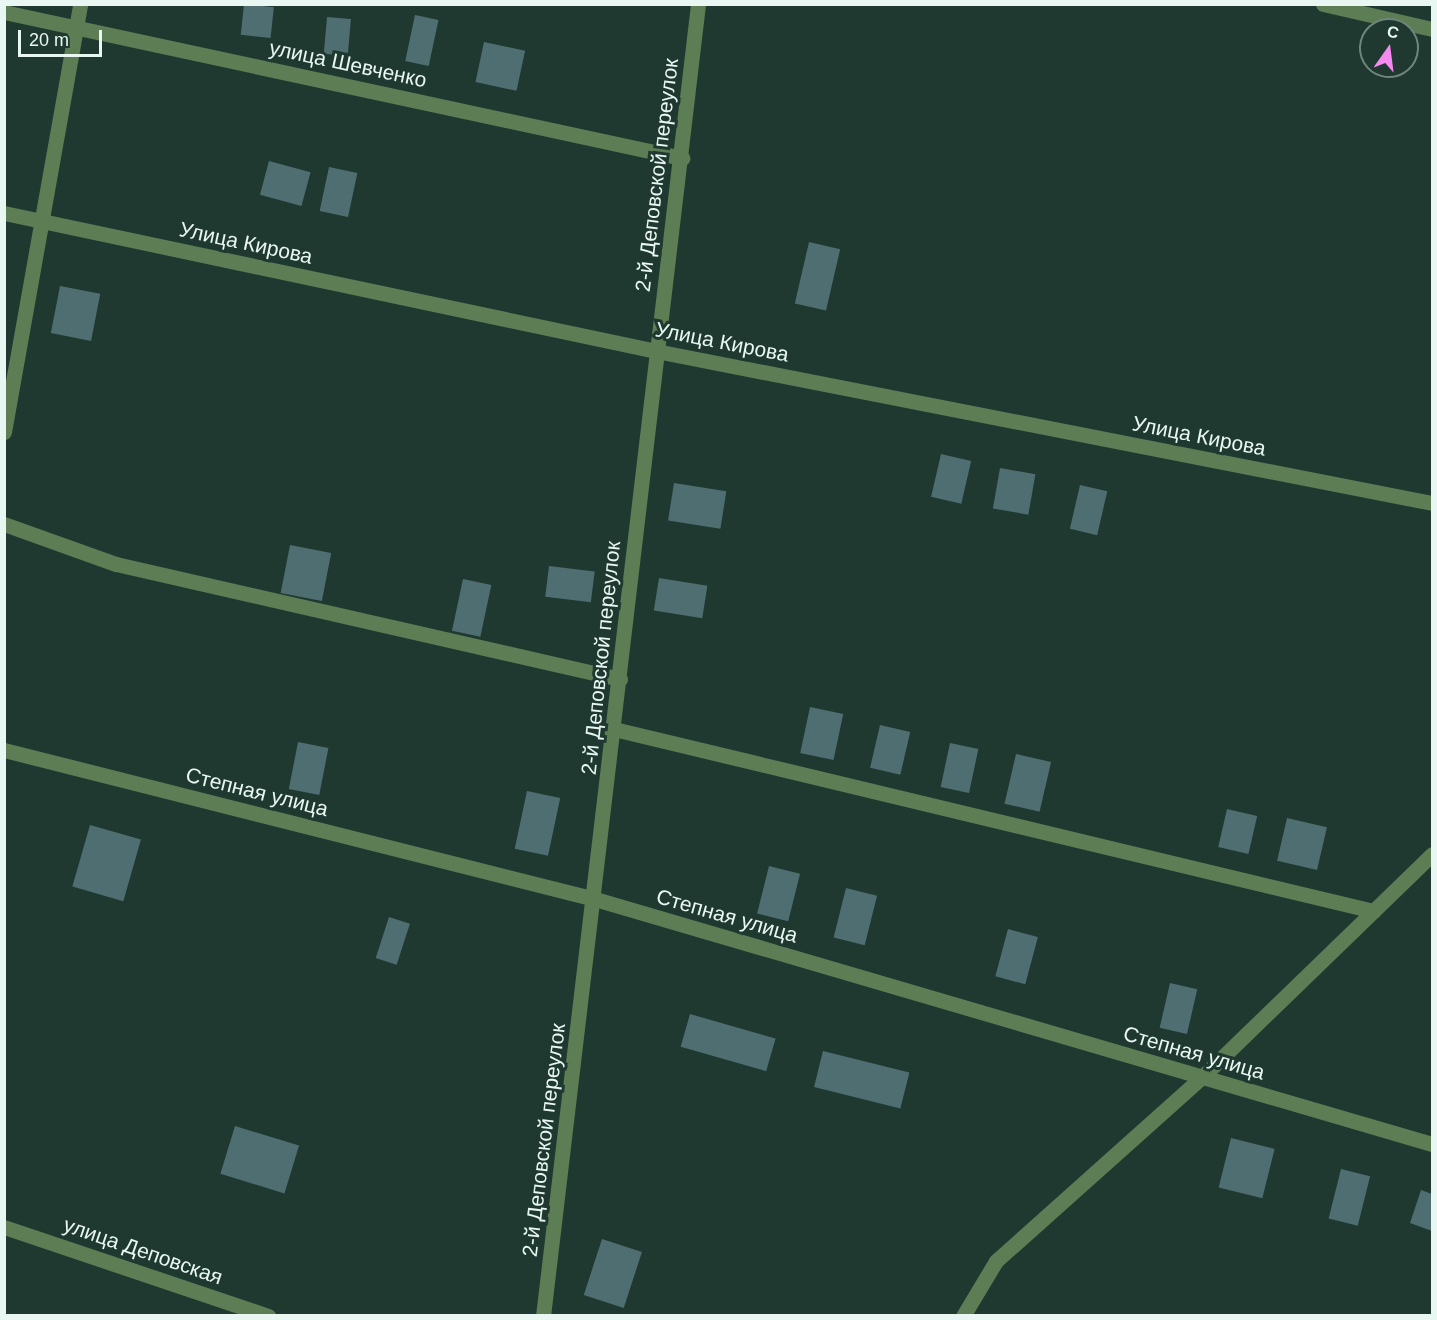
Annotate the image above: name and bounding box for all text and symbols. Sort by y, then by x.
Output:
scale bar [21,18,105,56]
north arrow [1359,18,1419,78]
text: С [1385,22,1401,42]
text: 20 m [29,30,69,50]
street label: улица Шевченко [267,35,429,93]
street label: 2-й Деповской переулок [630,57,684,293]
street label: Улица Кирова [177,217,315,269]
street label: Улица Кирова [653,317,791,367]
street label: Улица Кирова [1130,411,1268,461]
street label: 2-й Деповской переулок [576,540,626,776]
street label: Степная улица [183,762,331,822]
street label: Степная улица [653,884,801,948]
street label: Степная улица [1120,1021,1268,1085]
street label: 2-й Деповской переулок [517,1022,571,1258]
street label: улица Деповская [60,1212,226,1290]

